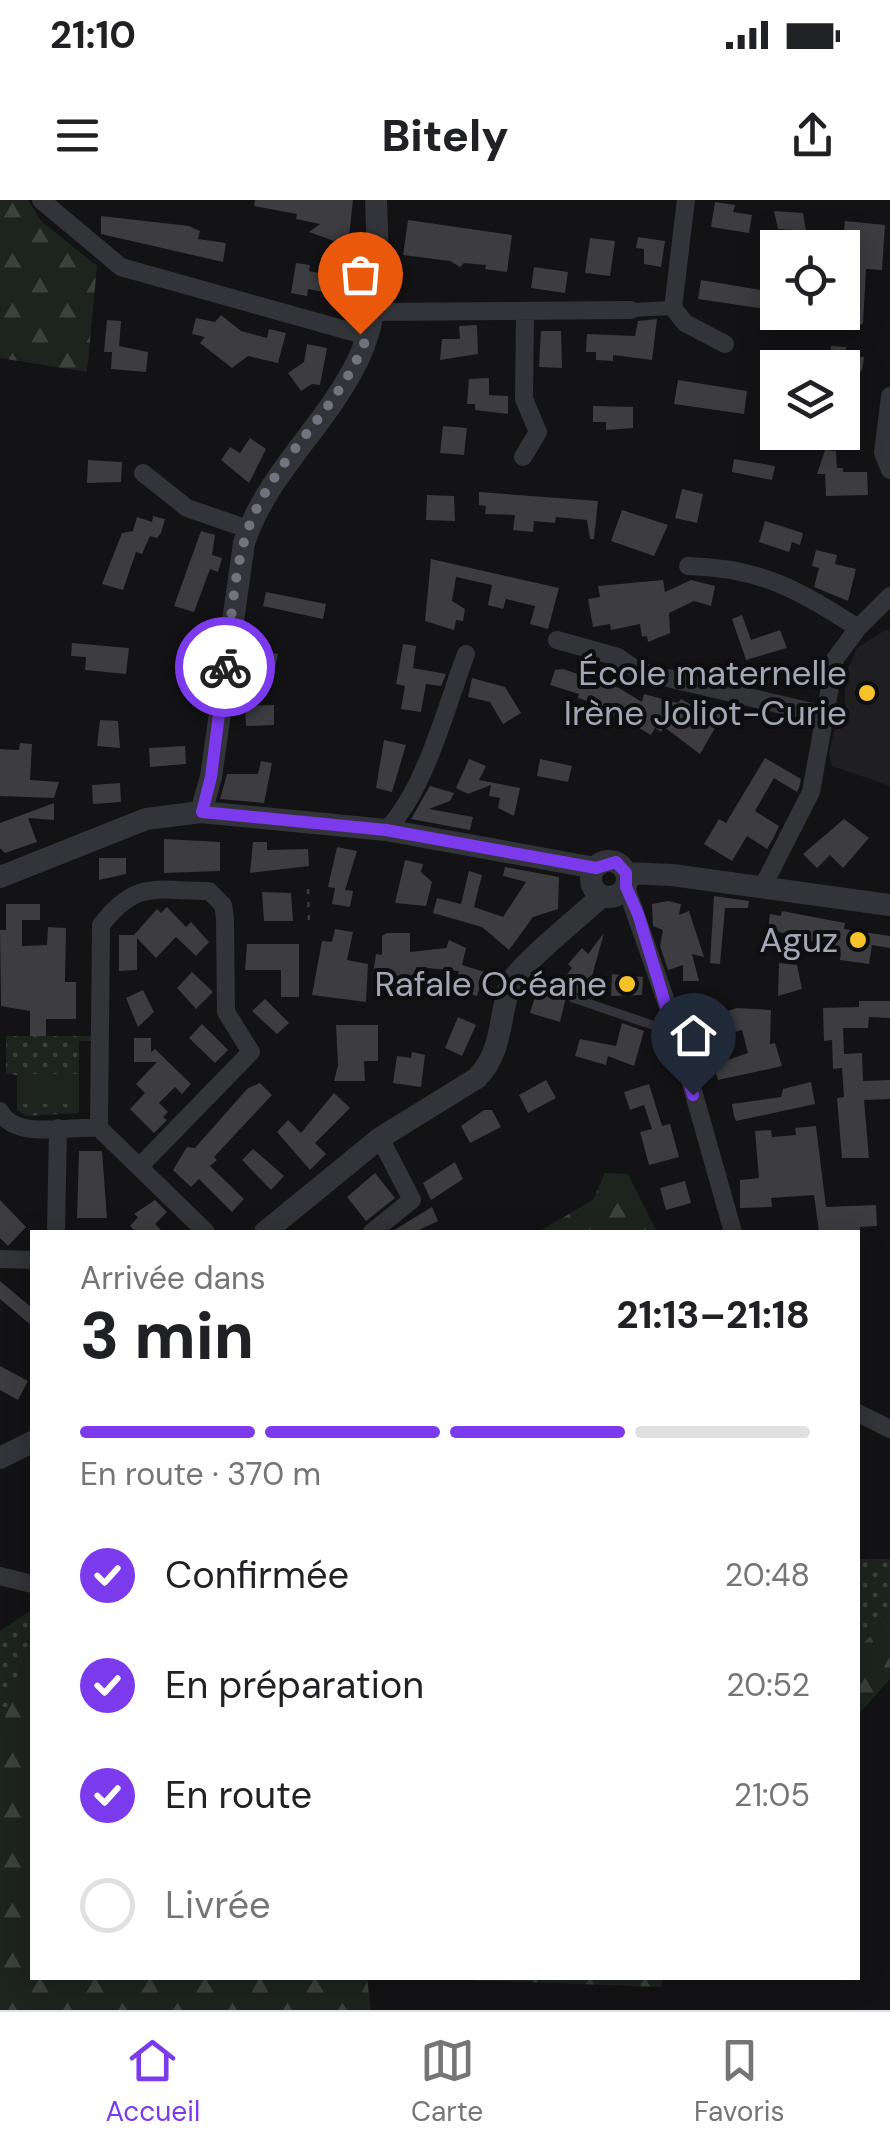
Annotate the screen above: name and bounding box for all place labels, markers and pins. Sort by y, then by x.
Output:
pin [318,232,403,335]
place label: École maternelle Irène Joliot-Curie [564,650,847,736]
marker: École maternelle Irène Joliot-Curie [856,682,878,704]
place label: Aguz [759,917,838,963]
marker: Aguz [847,929,869,951]
place label: Rafale Océane [374,961,607,1007]
marker: Rafale Océane [616,973,638,995]
pin [651,993,736,1096]

